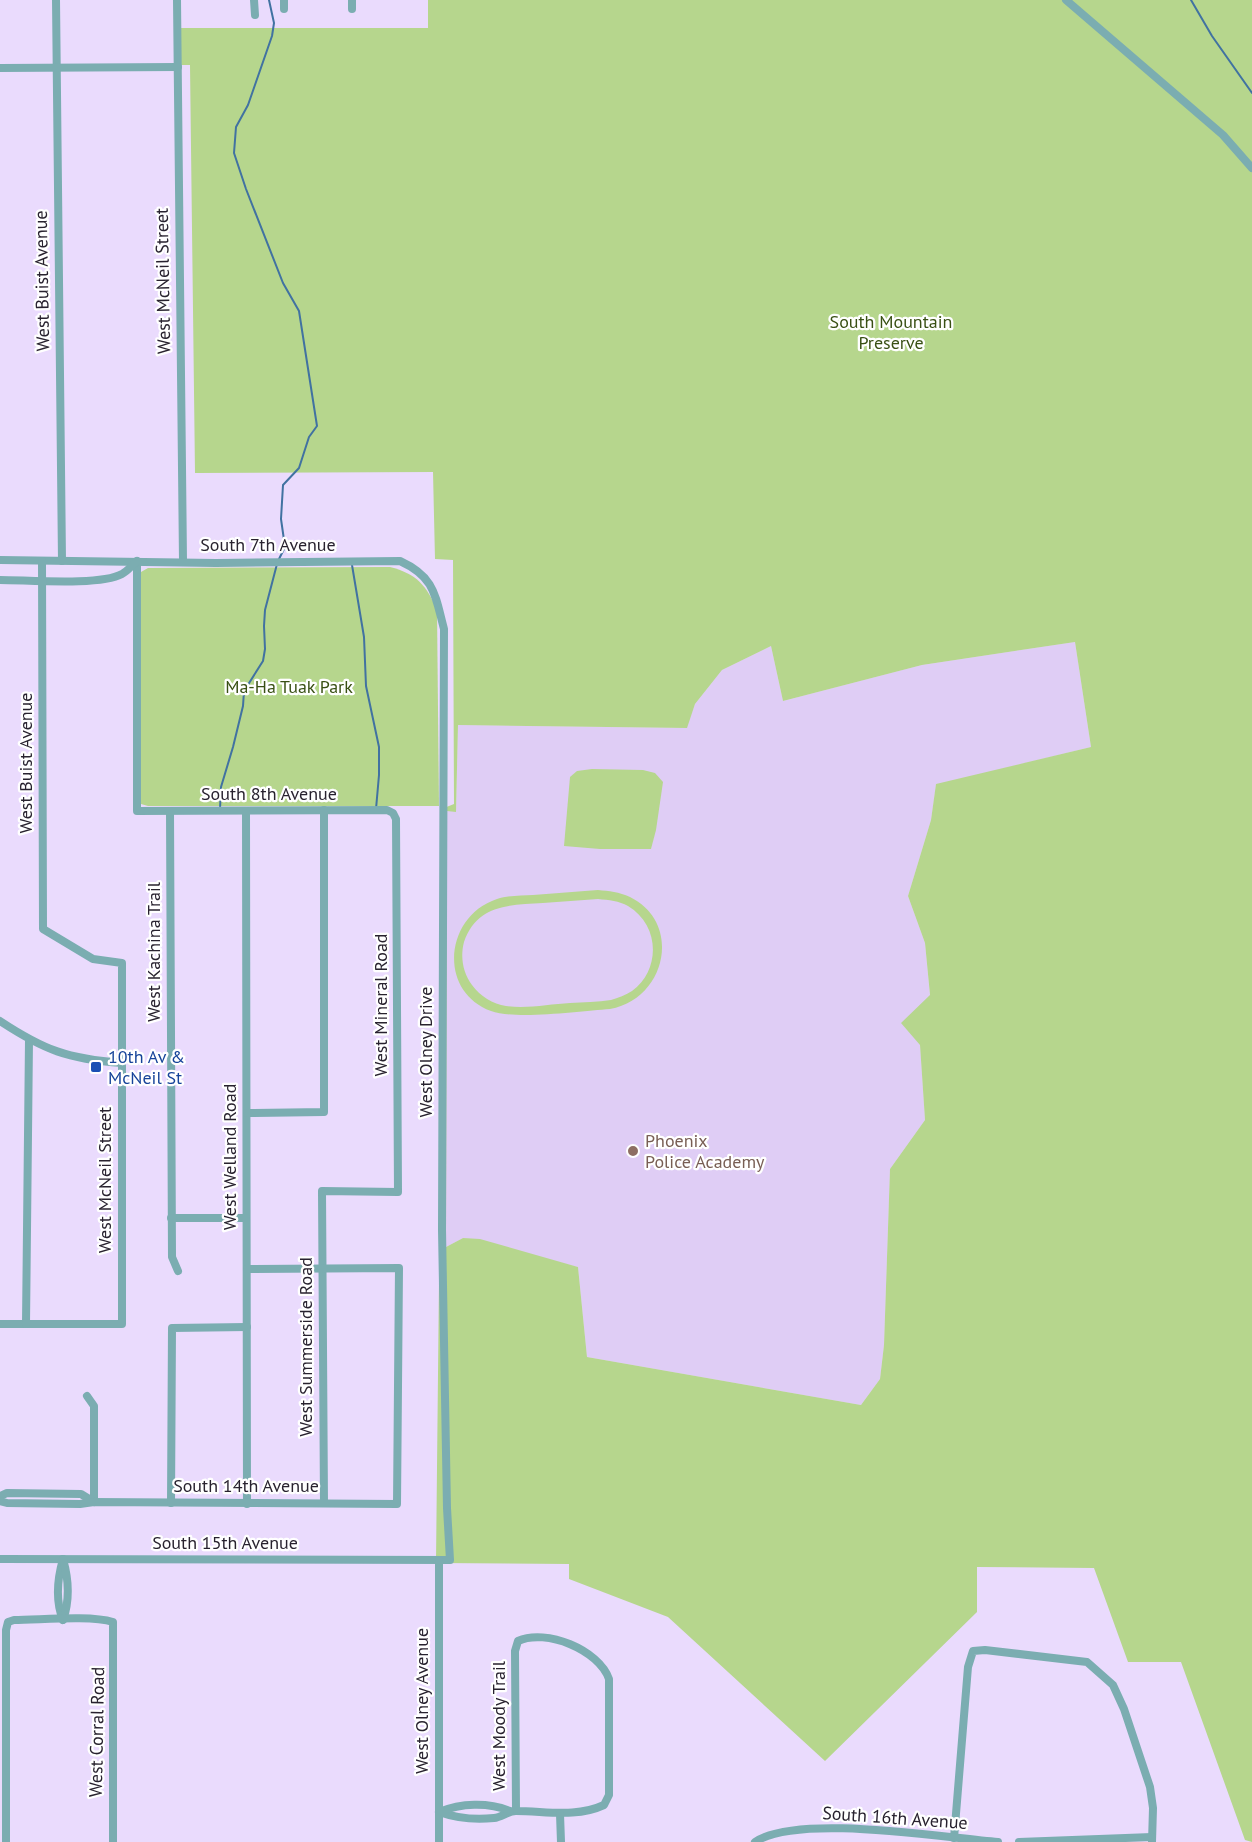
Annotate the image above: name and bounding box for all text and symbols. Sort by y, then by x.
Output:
street label: West McNeil Street [150,208,175,354]
street label: West Buist Avenue [29,210,54,352]
park label: South Mountain Preserve [830,310,952,354]
street label: South 7th Avenue [200,533,336,556]
park label: Ma-Ha Tuak Park [225,675,353,698]
street label: West Buist Avenue [14,693,37,833]
street label: South 8th Avenue [201,782,337,805]
street label: West Kachina Trail [142,881,165,1022]
street label: West Mineral Road [369,933,392,1077]
street label: West Olney Drive [414,987,437,1117]
place label: 10th Av & McNeil St [108,1045,185,1089]
marker: 10th Av & McNeil St [89,1060,103,1074]
street label: West Welland Road [218,1084,241,1230]
street label: West McNeil Street [93,1107,116,1253]
place label: Phoenix Police Academy [645,1129,765,1173]
marker: Phoenix Police Academy [626,1144,640,1158]
street label: West Summerside Road [294,1257,317,1437]
street label: South 14th Avenue [173,1474,319,1497]
street label: South 15th Avenue [152,1531,298,1554]
street label: West Olney Avenue [410,1628,433,1774]
street label: West Moody Trail [487,1660,510,1791]
street label: West Corral Road [84,1667,109,1797]
street label: South 16th Avenue [822,1801,969,1834]

